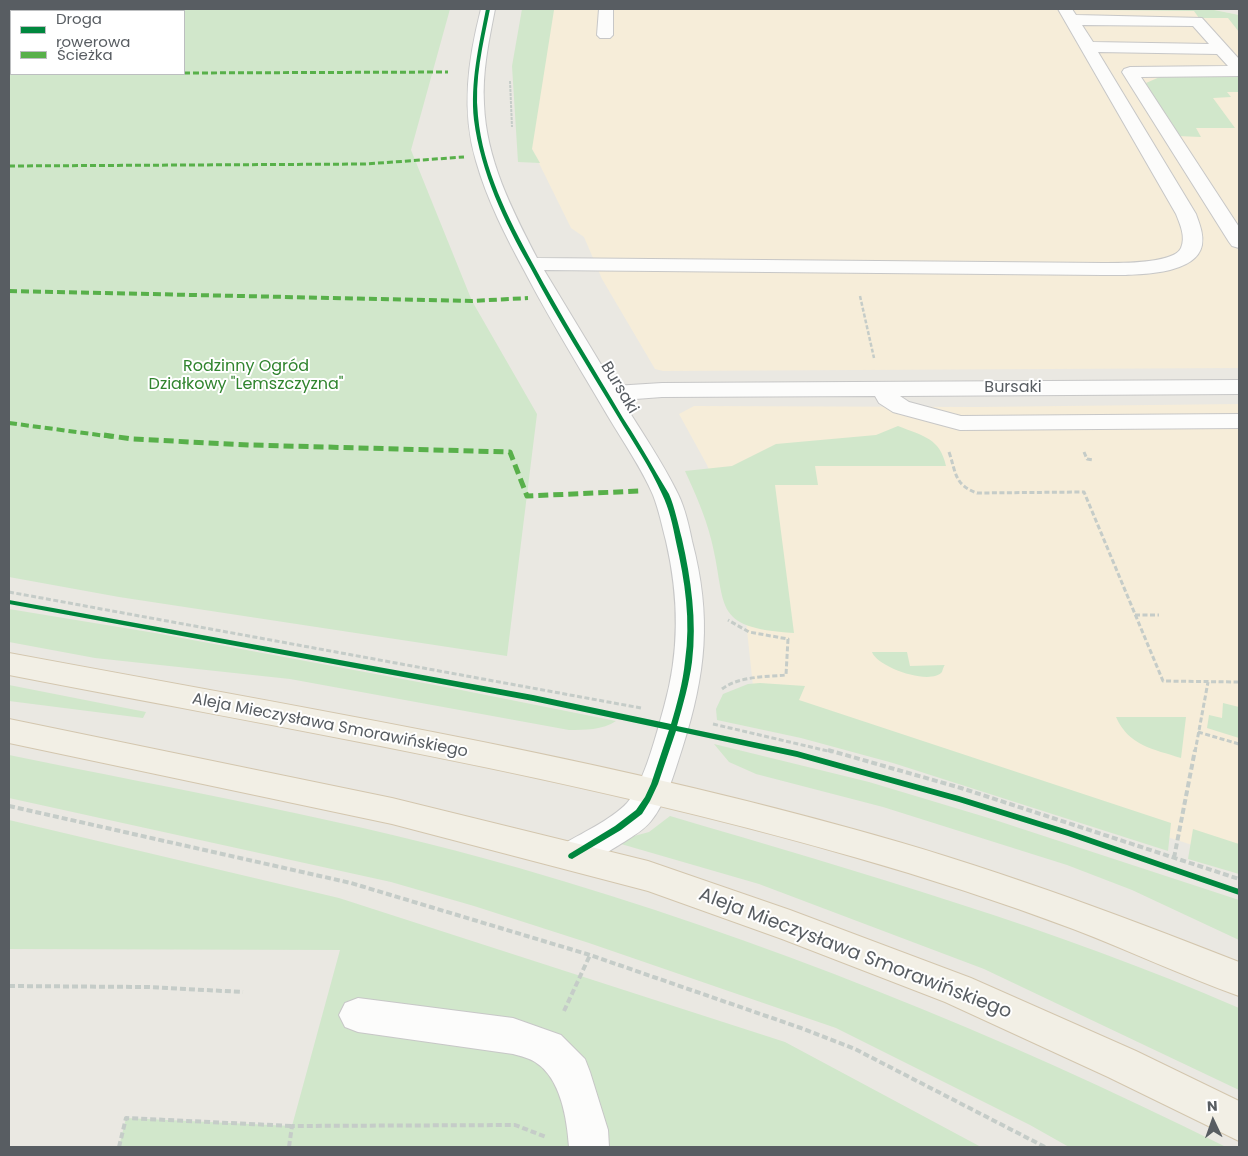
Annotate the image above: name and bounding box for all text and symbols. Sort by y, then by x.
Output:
text: Droga rowerowa [56,8,130,52]
legend [10,10,185,75]
text: Ścieżka [57,44,113,65]
park label: Rodzinny Ogród Działkowy "Lemszczyzna" [149,357,343,395]
street label: Bursaki [596,358,642,418]
street label: Bursaki [984,378,1042,398]
street label: Aleja Mieczysława Smorawińskiego [191,690,469,762]
street label: Aleja Mieczysława Smorawińskiego [695,884,1015,1024]
north arrow [1188,1096,1238,1146]
text: N [1206,1096,1218,1116]

